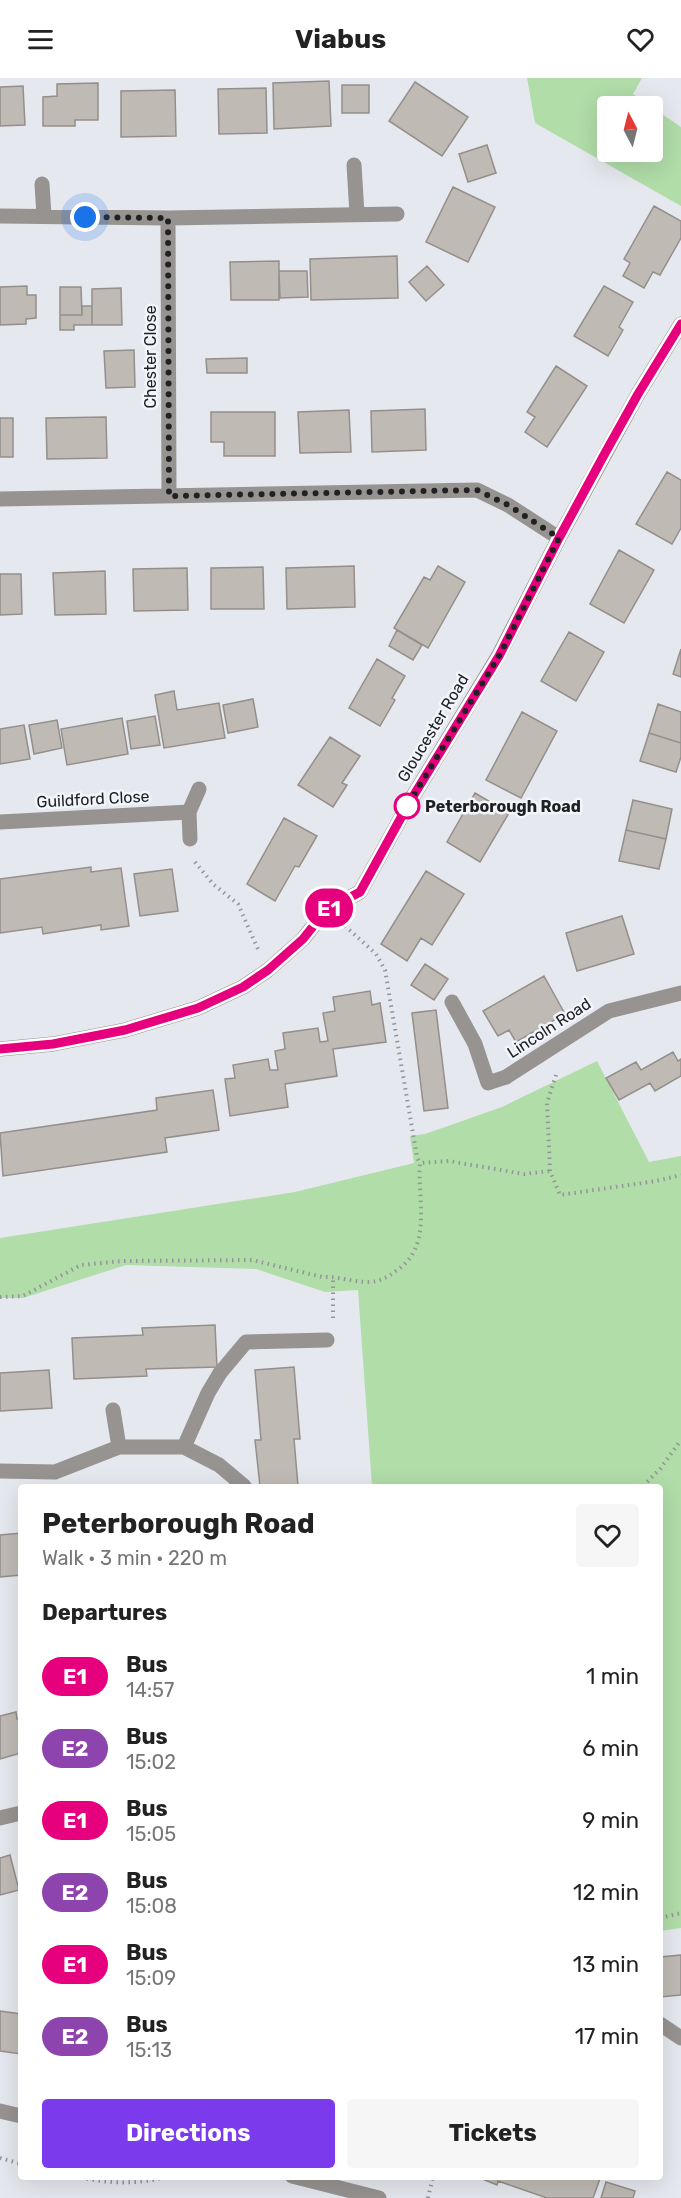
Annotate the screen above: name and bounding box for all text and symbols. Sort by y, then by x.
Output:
icon: menu [24,23,57,56]
text: Viabus [295,23,386,55]
icon: heart [624,23,657,56]
north arrow [597,96,663,162]
map controls [597,96,663,162]
your location [70,202,100,232]
street label: Chester Close [141,305,160,409]
street label: Gloucester Road [393,671,473,785]
street label: Guildford Close [36,787,150,811]
marker: Peterborough Road [394,793,420,819]
place label: Peterborough Road [425,797,581,816]
line badge: E1 [302,888,356,928]
text: E1 [317,896,341,921]
street label: Lincoln Road [504,994,594,1062]
button: heart [576,1504,639,1567]
text: Peterborough Road [42,1507,315,1540]
text: Walk · 3 min · 220 m [42,1546,227,1570]
text: Departures [42,1599,167,1626]
text: Bus [126,1651,168,1678]
text: 1 min [586,1663,639,1690]
text: E1 [63,1664,87,1689]
text: 14:57 [126,1678,174,1702]
text: Bus [126,1723,168,1750]
text: 6 min [582,1735,639,1762]
text: E2 [61,1736,89,1761]
text: 15:02 [126,1750,176,1774]
text: Bus [126,1795,168,1822]
text: 9 min [582,1807,639,1834]
text: E1 [63,1808,87,1833]
text: 15:05 [126,1822,176,1846]
text: Bus [126,1867,168,1894]
text: 12 min [573,1879,639,1906]
text: E2 [61,1880,89,1905]
text: 15:08 [126,1894,177,1918]
text: Bus [126,1939,168,1966]
text: 13 min [573,1951,639,1978]
text: E1 [63,1952,87,1977]
text: 15:09 [126,1966,176,1990]
text: Bus [126,2011,168,2038]
text: 17 min [575,2023,639,2050]
text: E2 [61,2024,89,2049]
text: 15:13 [126,2038,172,2062]
button: Directions [42,2099,335,2168]
button: Tickets [347,2099,639,2168]

